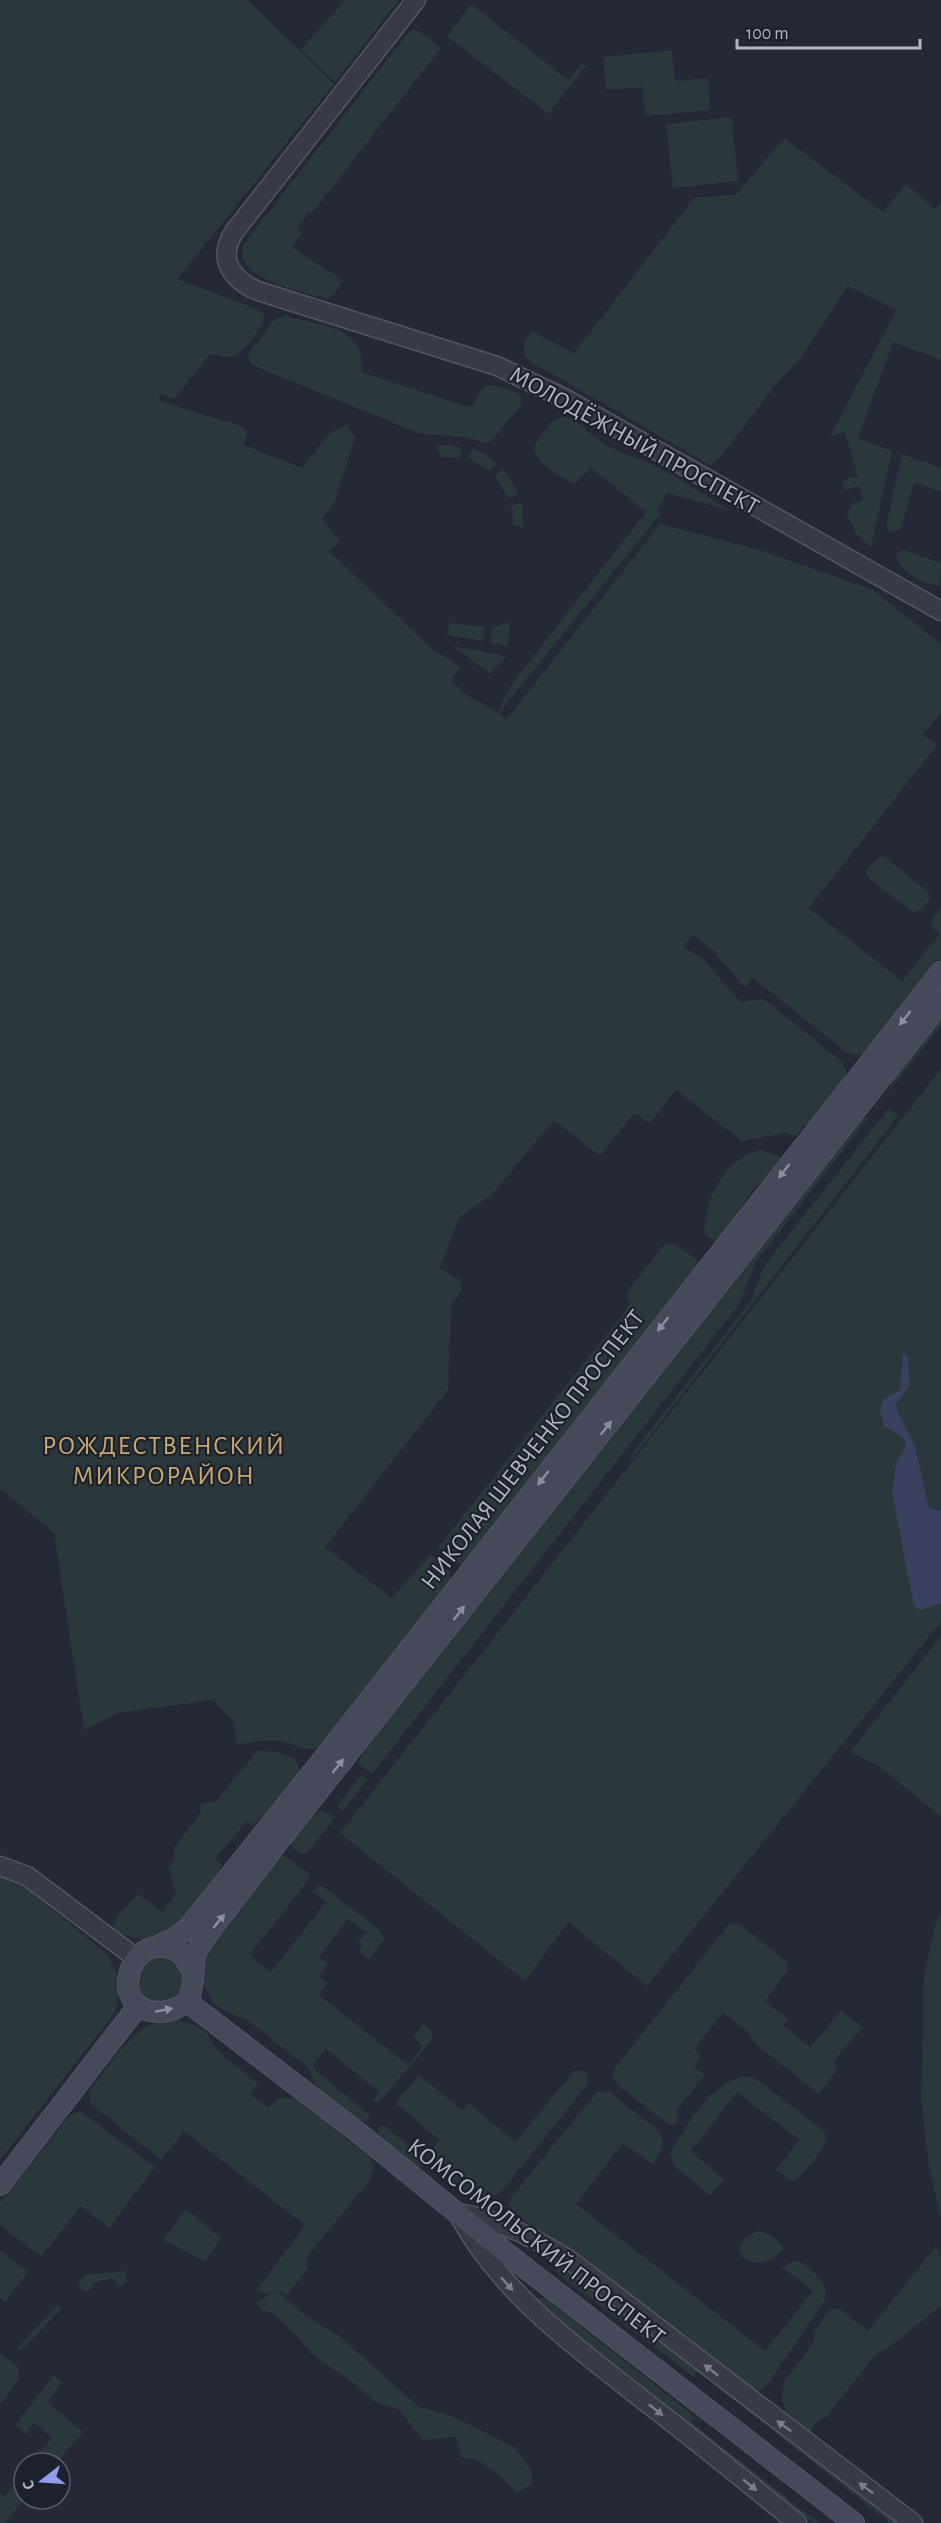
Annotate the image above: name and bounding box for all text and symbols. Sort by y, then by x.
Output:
scale bar [737,12,920,50]
text: 100 m [746,25,789,43]
street label: МОЛОДЁЖНЫЙ ПРОСПЕКТ [505,362,764,520]
one-way arrow [898,1010,911,1026]
one-way arrow [779,1164,791,1179]
street label: НИКОЛАЯ ШЕВЧЕНКО ПРОСПЕКТ [417,1305,650,1594]
one-way arrow [658,1317,670,1332]
one-way arrow [600,1420,612,1435]
district label: РОЖДЕСТВЕНСКИЙ МИКРОРАЙОН [42,1433,286,1489]
one-way arrow [537,1470,550,1486]
one-way arrow [452,1606,464,1621]
one-way arrow [331,1758,344,1774]
one-way arrow [212,1913,224,1928]
one-way arrow [155,2006,174,2015]
street label: КОМСОМОЛЬСКИЙ ПРОСПЕКТ [403,2134,670,2350]
one-way arrow [500,2276,513,2291]
one-way arrow [703,2364,719,2377]
one-way arrow [648,2403,664,2416]
one-way arrow [777,2420,793,2432]
north arrow [12,2451,72,2511]
text: С [20,2478,38,2492]
one-way arrow [743,2478,758,2490]
one-way arrow [859,2482,874,2494]

